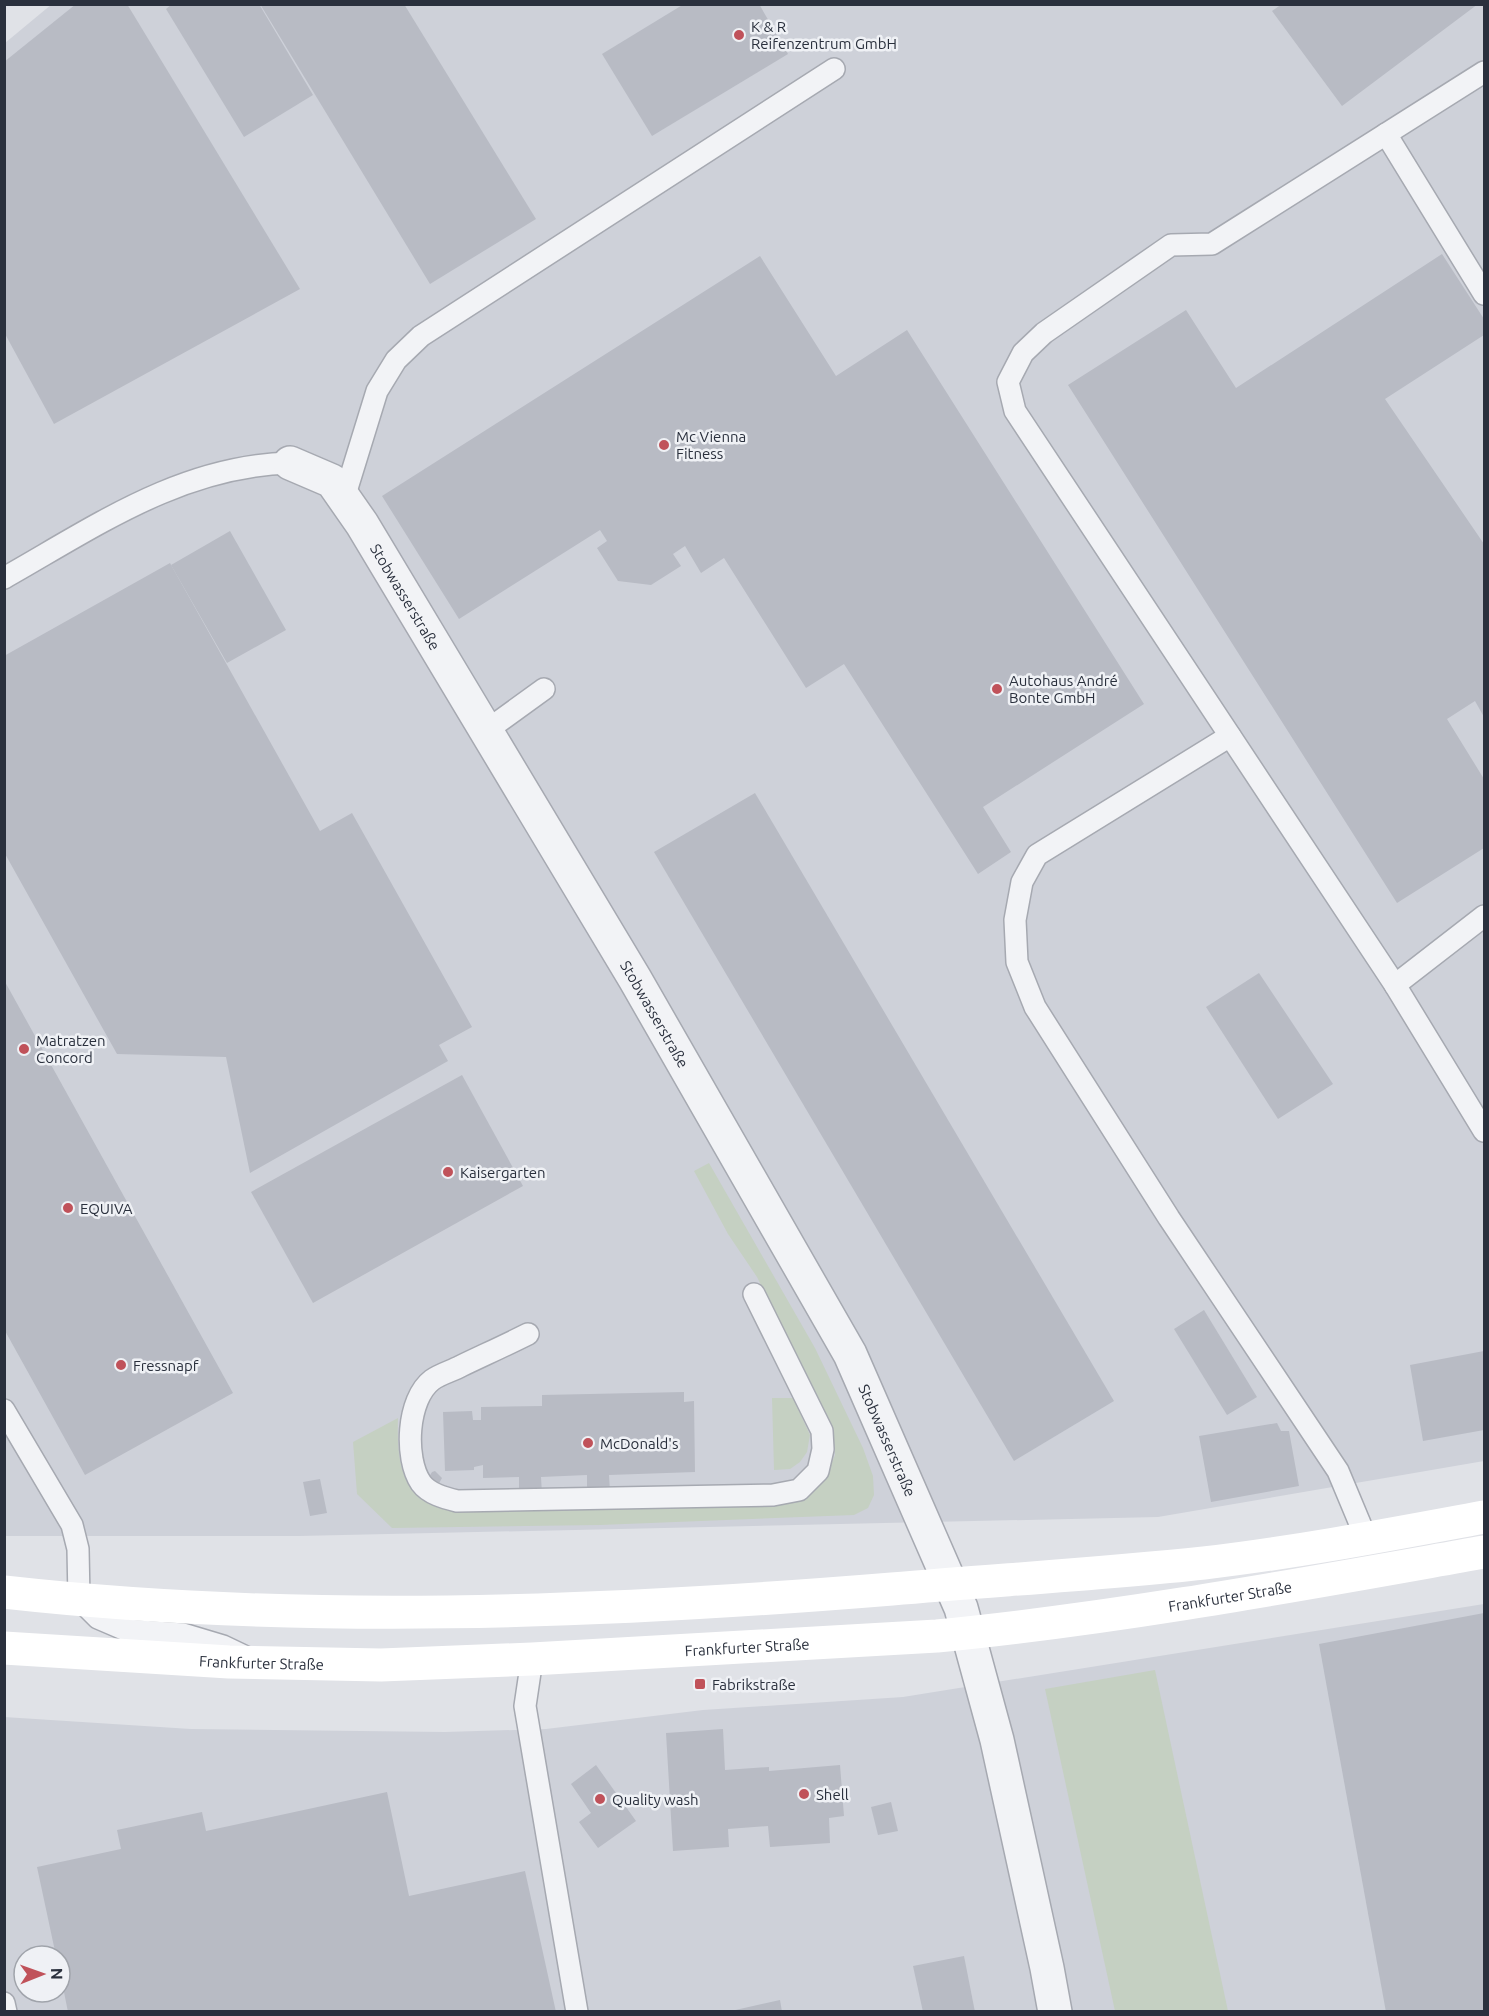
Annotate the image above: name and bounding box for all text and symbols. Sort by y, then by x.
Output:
place label: K & R Reifenzentrum GmbH [751,18,897,52]
marker: K & R Reifenzentrum GmbH [732,28,746,42]
place label: Mc Vienna Fitness [676,428,746,462]
marker: Mc Vienna Fitness [657,438,671,452]
street label: Stobwasserstraße [367,541,444,653]
place label: Autohaus André Bonte GmbH [1009,672,1118,706]
marker: Autohaus André Bonte GmbH [990,682,1004,696]
street label: Stobwasserstraße [617,957,692,1071]
place label: Matratzen Concord [36,1032,106,1066]
marker: Matratzen Concord [17,1042,31,1056]
place label: Kaisergarten [460,1164,546,1181]
marker: Kaisergarten [441,1165,455,1179]
place label: EQUIVA [80,1200,133,1217]
marker: EQUIVA [61,1201,75,1215]
place label: Fressnapf [133,1357,199,1374]
marker: Fressnapf [114,1358,128,1372]
street label: Stobwasserstraße [856,1381,920,1499]
place label: McDonald's [600,1435,678,1452]
marker: McDonald's [581,1436,595,1450]
street label: Frankfurter Straße [1167,1578,1293,1615]
street label: Frankfurter Straße [684,1635,810,1659]
street label: Frankfurter Straße [199,1652,324,1672]
place label: Fabrikstraße [712,1676,796,1693]
marker: Fabrikstraße [693,1677,707,1691]
place label: Shell [816,1786,849,1803]
marker: Shell [797,1787,811,1801]
place label: Quality wash [612,1791,698,1808]
marker: Quality wash [593,1792,607,1806]
north arrow [12,1944,72,2004]
text: N [48,1968,66,1980]

